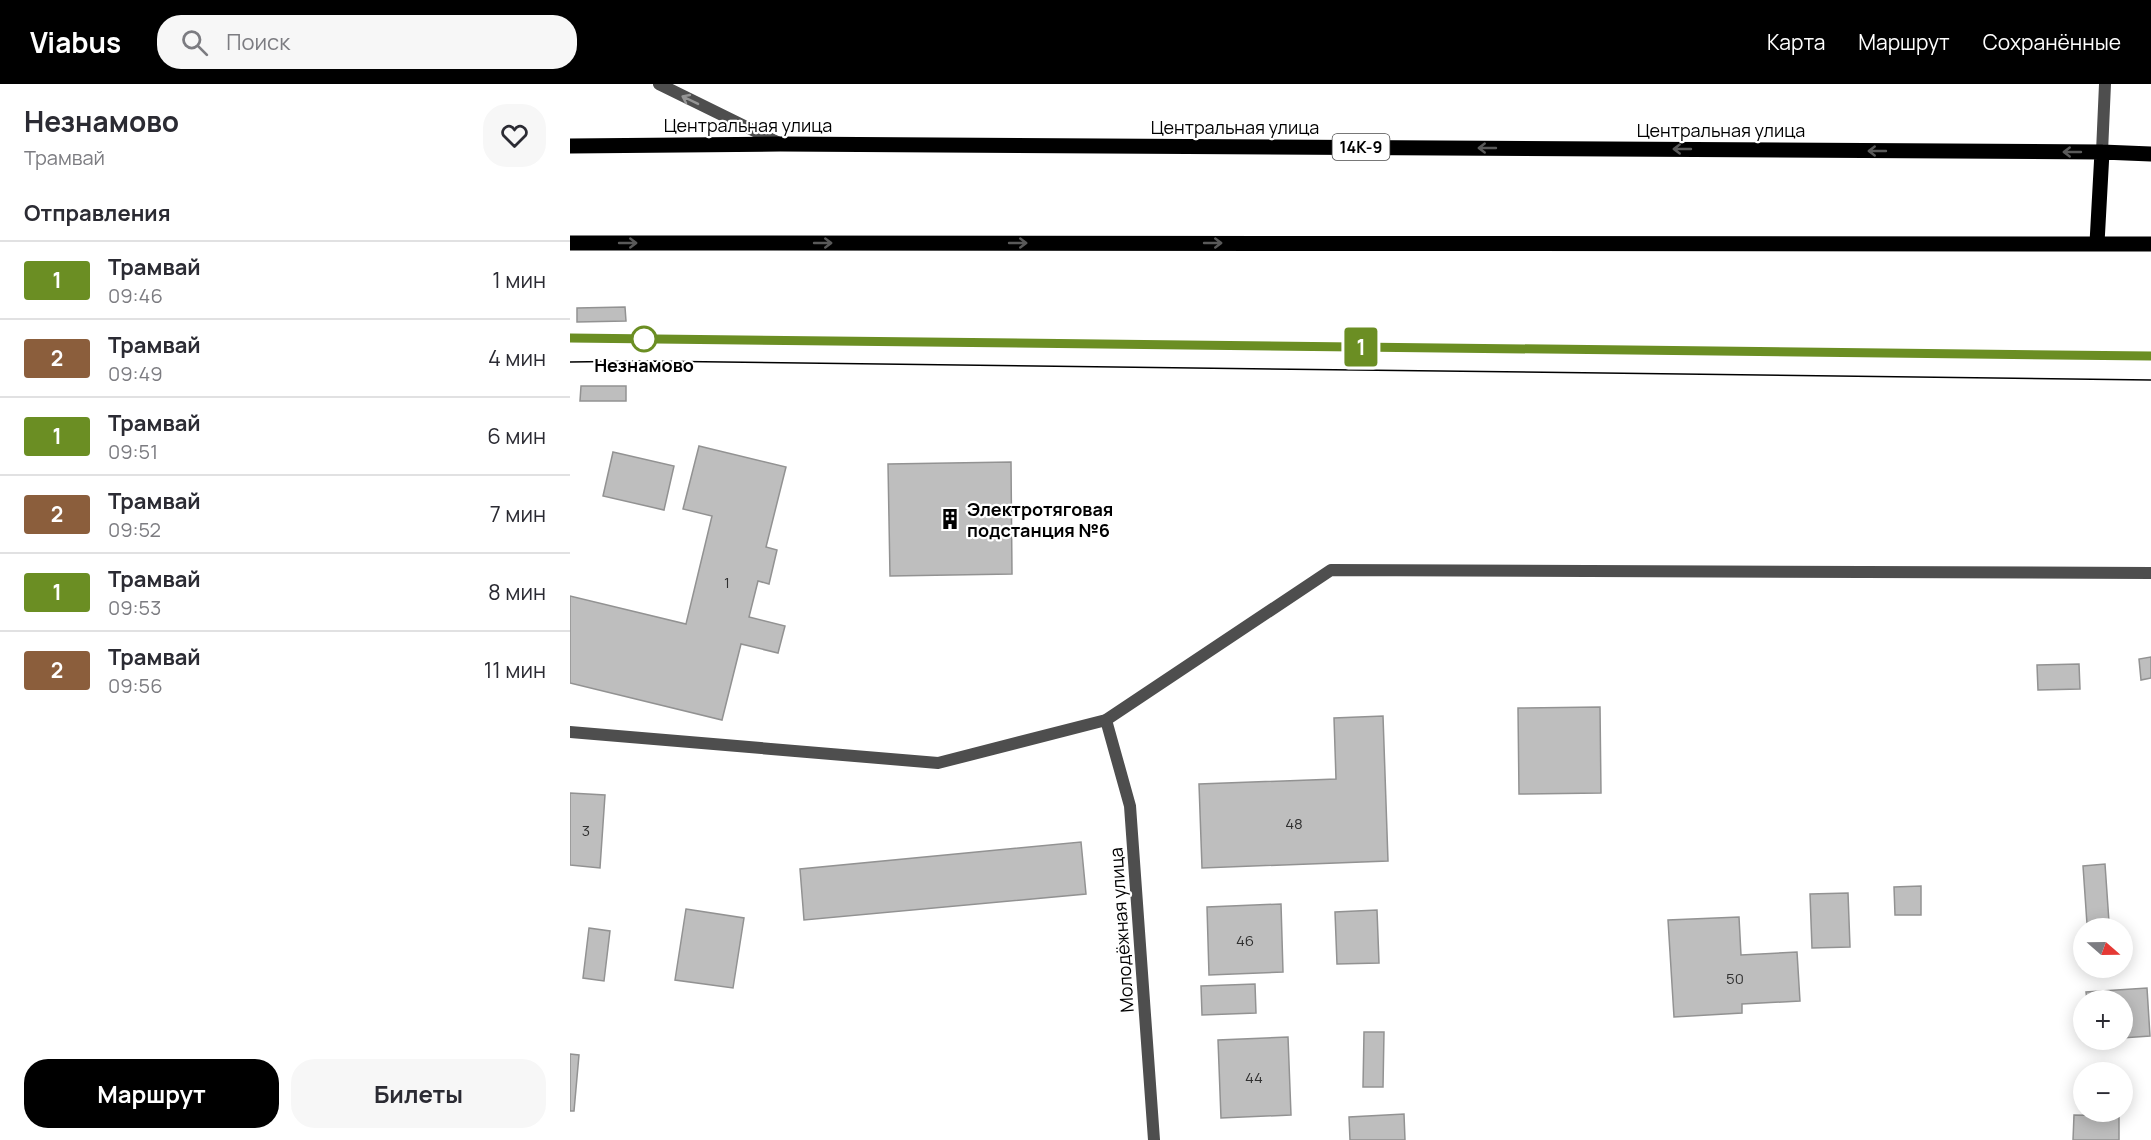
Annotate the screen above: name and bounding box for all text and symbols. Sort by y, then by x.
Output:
search box [157,15,577,69]
text: Viabus [30,23,121,61]
icon: search [178,26,211,59]
text: Поиск [226,27,290,57]
text: Карта [1767,28,1825,56]
text: Маршрут [1858,28,1950,56]
text: Сохранённые [1983,28,2121,56]
one-way arrow [682,93,700,105]
text: Незнамово [24,102,179,140]
button: heart [483,104,546,167]
street label: Центральная улица [664,113,832,137]
street label: Центральная улица [1151,115,1319,139]
street label: Центральная улица [1637,118,1805,142]
road number: 14К-9 [1332,134,1390,160]
one-way arrow [1477,142,1497,154]
one-way arrow [1672,143,1692,155]
text: Трамвай [24,144,105,171]
one-way arrow [1867,145,1887,156]
one-way arrow [2062,146,2082,158]
text: Отправления [24,198,171,228]
one-way arrow [618,237,638,249]
one-way arrow [813,237,833,249]
one-way arrow [1008,237,1028,249]
one-way arrow [1203,237,1223,249]
text: Трамвай [108,252,201,282]
text: 1 мин [492,265,546,295]
text: 1 [52,266,62,294]
text: 09:46 [108,282,163,309]
marker: Незнамово [631,326,657,352]
line badge: 1 [1342,328,1380,366]
text: Трамвай [108,330,201,360]
text: 1 [1356,333,1366,361]
text: 4 мин [488,343,546,373]
text: 2 [51,344,63,372]
place label: Незнамово [594,353,694,377]
text: 09:49 [108,360,163,387]
text: Трамвай [108,408,201,438]
text: 6 мин [487,421,546,451]
text: 1 [52,422,62,450]
text: 09:51 [108,438,158,465]
text: Трамвай [108,486,201,516]
place label: Электротяговая подстанция №6 [967,497,1113,542]
text: 7 мин [490,499,546,529]
text: 2 [51,500,63,528]
building icon: Электротяговая подстанция №6 [938,507,962,531]
text: 09:52 [108,516,161,543]
text: Трамвай [108,564,201,594]
house number: 1 [724,572,730,593]
text: 8 мин [488,577,546,607]
text: 1 [52,578,62,606]
text: 09:53 [108,594,161,621]
text: Трамвай [108,642,201,672]
text: 11 мин [484,655,546,685]
text: 2 [51,656,63,684]
text: 09:56 [108,672,163,699]
house number: 48 [1285,813,1303,834]
house number: 3 [582,820,590,841]
street label: Молодёжная улица [1103,847,1139,1013]
north arrow [2073,918,2133,978]
map controls [2073,918,2133,1122]
house number: 46 [1236,930,1254,951]
house number: 50 [1726,968,1744,989]
button: + [2073,990,2133,1050]
button: Маршрут [24,1059,279,1128]
button: Билеты [291,1059,546,1128]
button: − [2073,1062,2133,1122]
house number: 44 [1245,1067,1263,1088]

